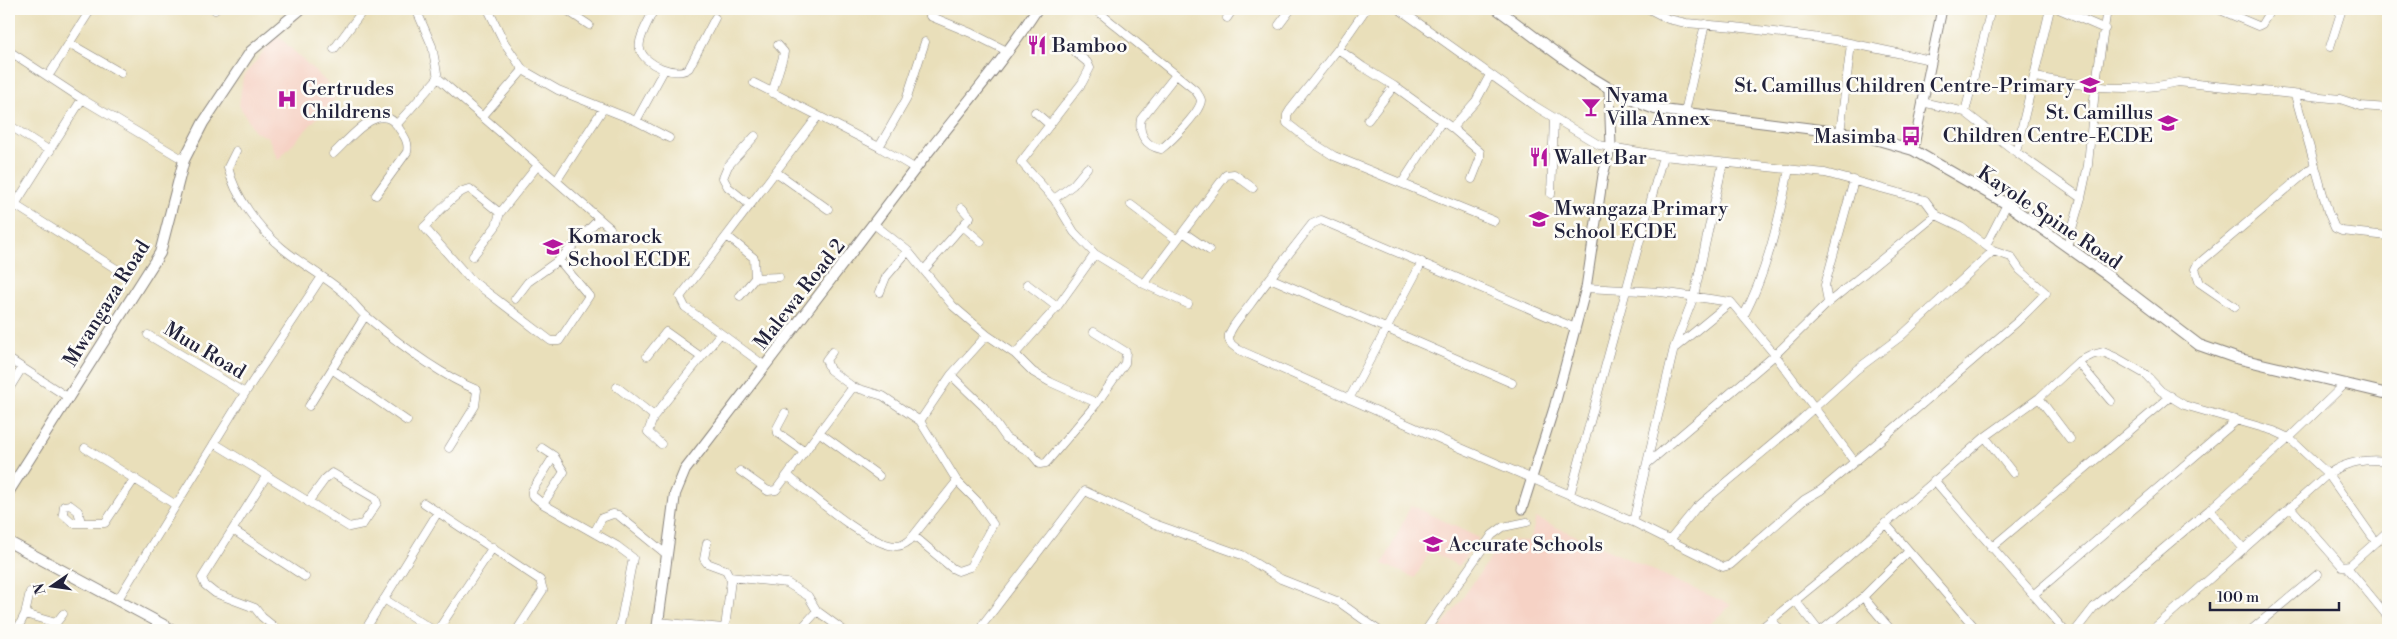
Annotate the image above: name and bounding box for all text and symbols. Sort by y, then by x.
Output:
restaurant icon: Bamboo [1026,34,1048,56]
place label: Bamboo [1051,34,1128,59]
place label: St. Camillus Children Centre-Primary [1734,74,2075,99]
school or university icon: St. Camillus Children Centre-Primary [2079,74,2101,96]
place label: Gertrudes Childrens [302,77,394,125]
place label: Nyama Villa Annex [1605,84,1710,132]
hospital icon: Gertrudes Childrens [276,88,298,110]
bar icon: Nyama Villa Annex [1580,96,1602,118]
place label: St. Camillus Children Centre-ECDE [1943,101,2153,149]
school or university icon: St. Camillus Children Centre-ECDE [2157,112,2179,134]
place label: Masimba [1814,125,1897,150]
bus stop icon: Masimba [1900,125,1922,147]
restaurant icon: Wallet Bar [1528,146,1550,168]
place label: Wallet Bar [1553,146,1647,171]
street label: Kayole Spine Road [1972,161,2126,276]
place label: Mwangaza Primary School ECDE [1554,197,1728,245]
school or university icon: Mwangaza Primary School ECDE [1528,208,1550,230]
place label: Komarock School ECDE [568,225,691,273]
street label: Malewa Road 2 [749,234,851,355]
street label: Mwangaza Road [58,235,156,372]
school or university icon: Komarock School ECDE [542,236,564,258]
street label: Muu Road [159,317,250,386]
school or university icon: Accurate Schools [1422,533,1444,555]
place label: Accurate Schools [1447,533,1603,558]
north arrow [28,562,78,612]
scale bar [2210,579,2338,611]
text: N [30,581,50,596]
text: 100 m [2217,588,2259,607]

